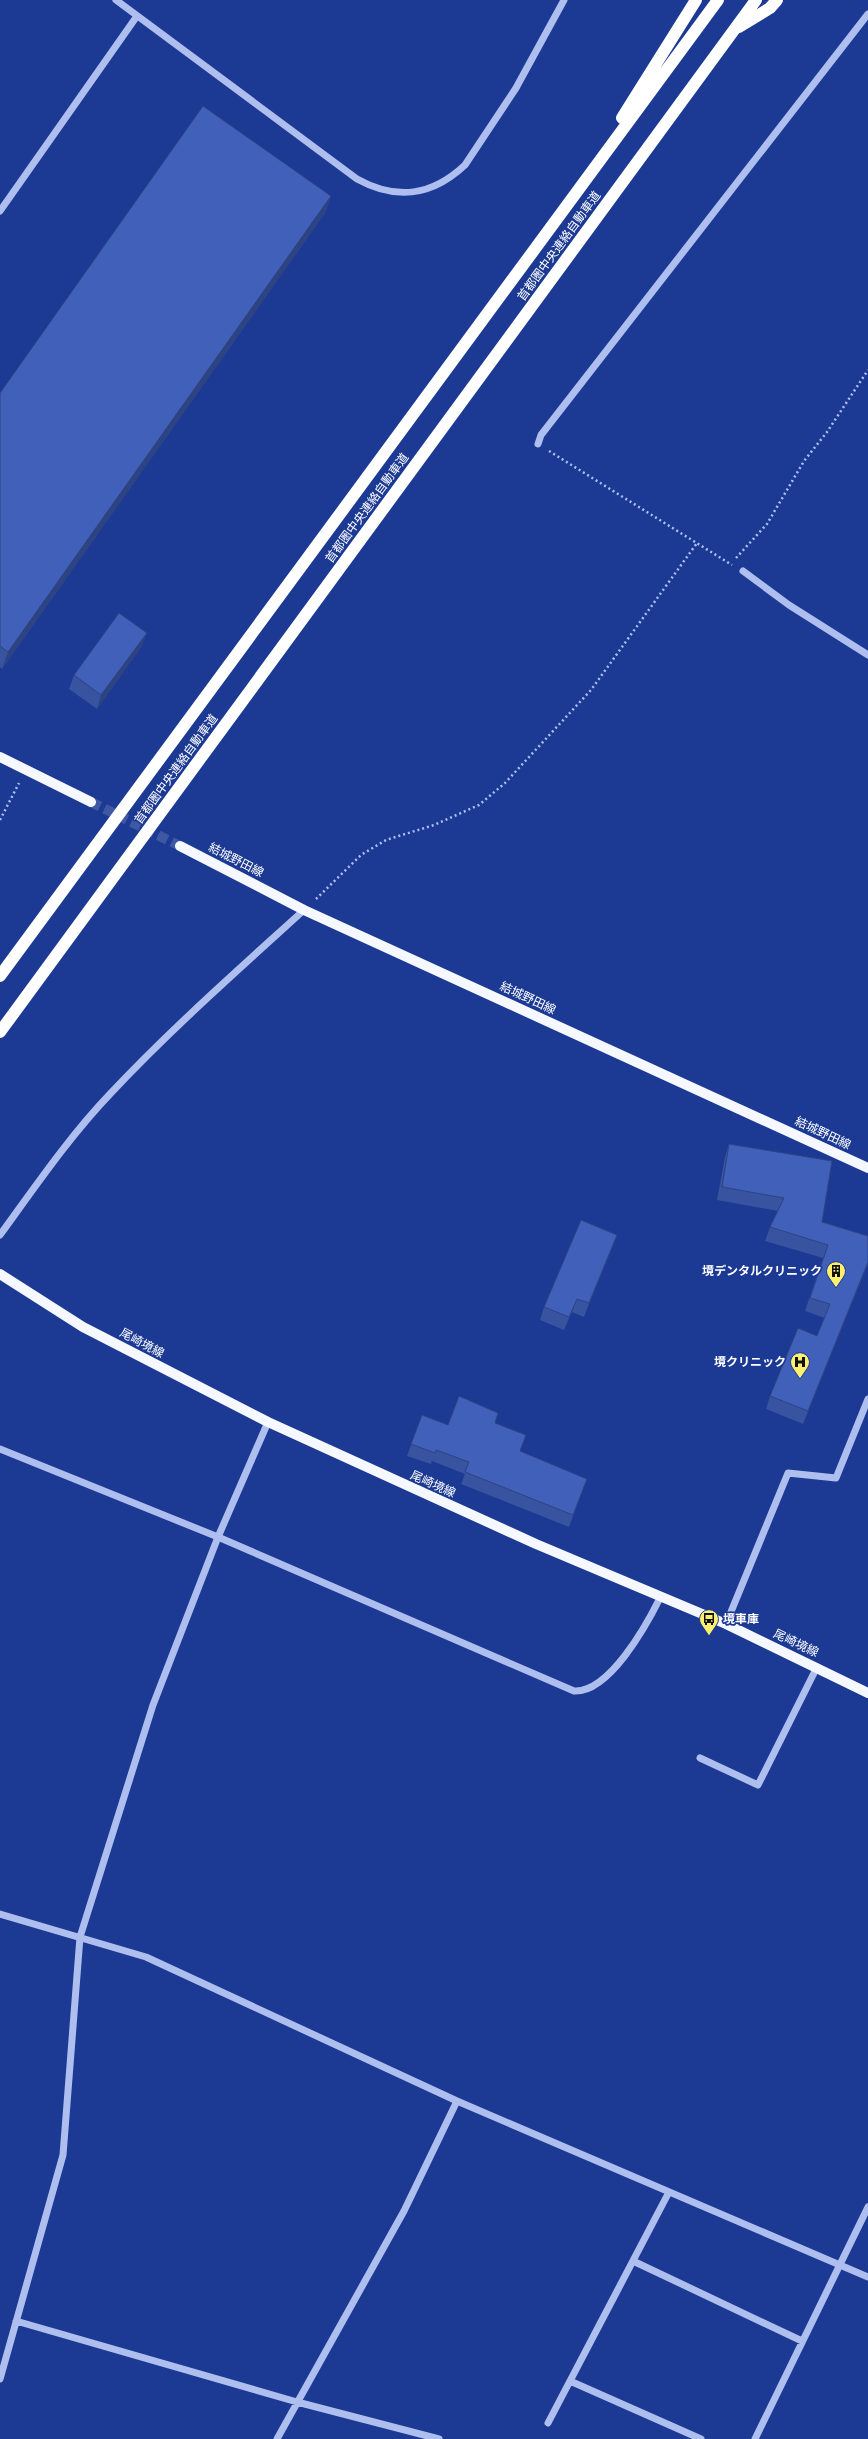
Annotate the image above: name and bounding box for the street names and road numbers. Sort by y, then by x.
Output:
street label: 首都圏中央連絡自動車道 [515,188,603,304]
street label: 首都圏中央連絡自動車道 [323,450,411,566]
street label: 首都圏中央連絡自動車道 [132,711,220,827]
street label: 結城野田線 [206,840,266,880]
street label: 結城野田線 [498,979,558,1017]
street label: 結城野田線 [793,1114,853,1152]
street label: 尾崎境線 [118,1326,166,1360]
street label: 尾崎境線 [408,1468,458,1500]
street label: 尾崎境線 [771,1627,821,1659]

